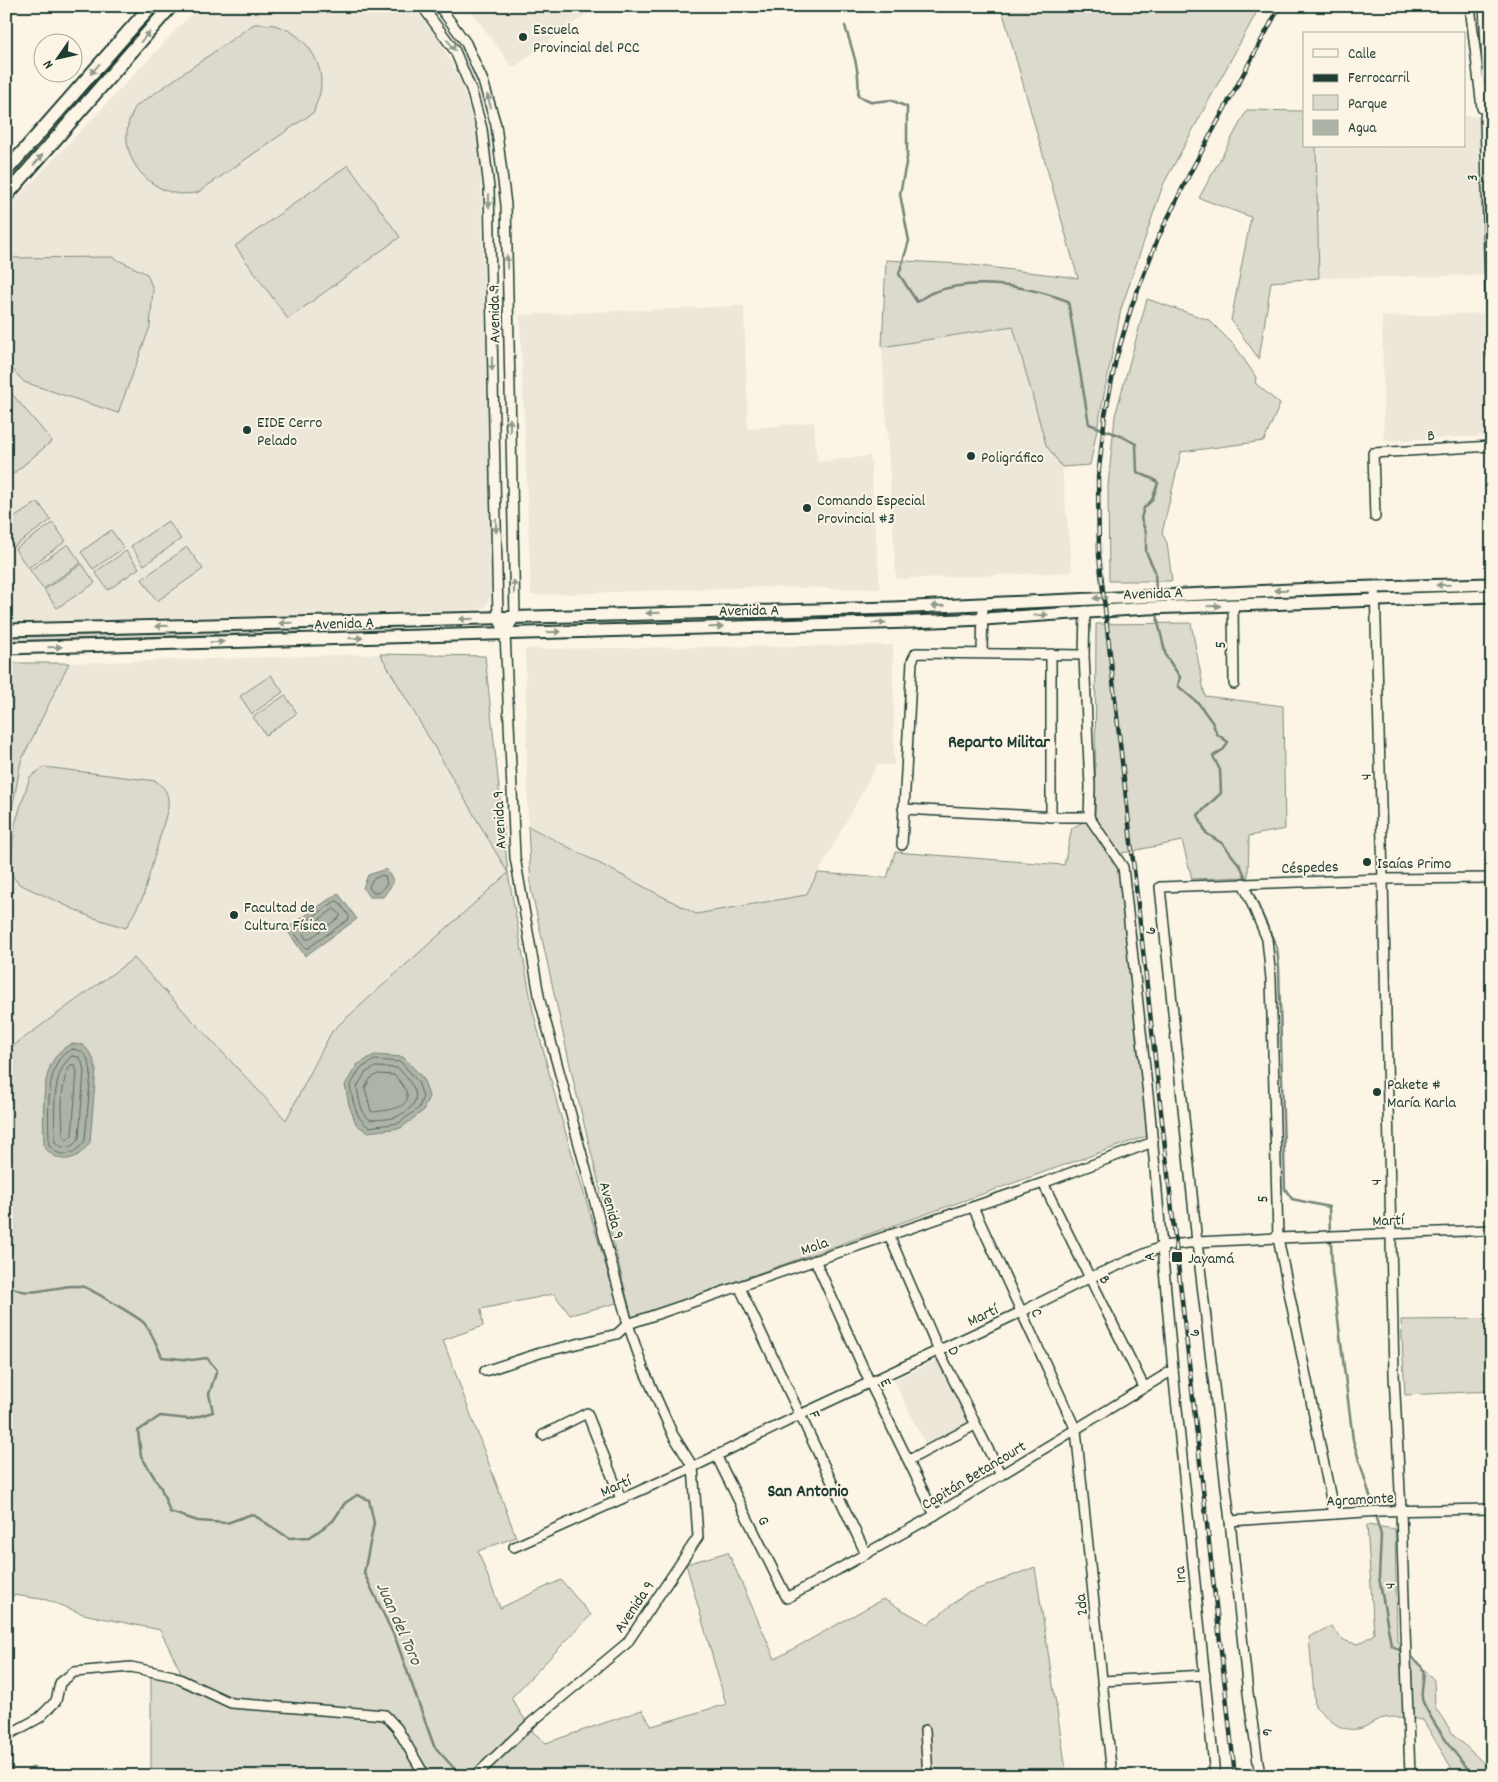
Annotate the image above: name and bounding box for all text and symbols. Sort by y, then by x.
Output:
place label: Escuela Provincial del PCC [533,19,640,60]
one-way arrow [139,31,150,43]
marker: Escuela Provincial del PCC [517,31,529,43]
north arrow [32,32,82,82]
legend [1303,32,1466,148]
one-way arrow [445,39,455,52]
text: Calle [1348,44,1377,66]
text: N [39,56,59,73]
one-way arrow [90,63,101,76]
text: Ferrocarril [1348,68,1410,90]
one-way arrow [485,94,493,109]
text: Parque [1348,94,1388,116]
text: Agua [1348,118,1377,140]
one-way arrow [32,154,44,166]
street label: 3 [1462,174,1485,182]
one-way arrow [485,193,493,209]
one-way arrow [503,254,511,270]
street label: Avenida 9 [483,284,508,344]
one-way arrow [488,356,496,372]
place label: EIDE Cerro Pelado [257,412,322,453]
one-way arrow [506,416,514,432]
marker: EIDE Cerro Pelado [241,424,253,436]
street label: B [1427,425,1436,448]
place label: Poligráfico [981,447,1044,470]
marker: Poligráfico [965,450,977,462]
place label: Comando Especial Provincial #3 [817,490,925,531]
marker: Comando Especial Provincial #3 [801,502,813,514]
one-way arrow [492,518,500,534]
one-way arrow [510,579,518,595]
one-way arrow [1435,581,1451,589]
street label: Avenida A [1123,582,1184,607]
one-way arrow [1272,586,1288,594]
one-way arrow [1092,595,1108,603]
street label: Avenida A [719,599,780,624]
one-way arrow [930,602,946,610]
one-way arrow [1206,602,1222,610]
one-way arrow [645,610,661,618]
one-way arrow [1033,610,1049,618]
street label: Avenida A [314,612,375,637]
one-way arrow [458,615,474,623]
one-way arrow [871,618,887,626]
one-way arrow [278,619,294,627]
one-way arrow [154,622,170,630]
one-way arrow [708,622,724,630]
one-way arrow [546,627,562,635]
one-way arrow [349,634,365,642]
one-way arrow [210,638,226,646]
street label: 5 [1210,641,1233,649]
one-way arrow [47,643,63,651]
district label: Reparto Militar [948,731,1050,756]
street label: 4 [1356,773,1379,781]
street label: Avenida 9 [487,790,514,850]
place label: Isaías Primo [1377,853,1451,876]
street label: Céspedes [1281,856,1339,881]
marker: Isaías Primo [1361,856,1373,868]
place label: Facultad de Cultura Física [244,897,327,938]
marker: Facultad de Cultura Física [228,909,240,921]
street label: 6 [1140,925,1163,936]
place label: Pakete # María Karla [1387,1074,1457,1115]
marker: Pakete # María Karla [1371,1086,1383,1098]
street label: 4 [1366,1178,1389,1185]
street label: Avenida 9 [592,1179,629,1242]
street label: 5 [1252,1195,1275,1203]
street label: Martí [1372,1209,1406,1234]
street label: Mola [798,1232,832,1263]
place label: Jayamá [1188,1248,1234,1271]
marker: Jayamá [1170,1250,1184,1264]
street label: A [1139,1251,1162,1262]
street label: B [1092,1272,1116,1289]
street label: Martí [964,1299,1003,1333]
street label: C [1024,1305,1048,1322]
street label: 6 [1184,1327,1207,1338]
street label: D [941,1342,965,1360]
street label: E [873,1375,897,1392]
street label: F [802,1407,826,1423]
street label: Capitán Betancourt [918,1436,1031,1516]
street label: Martí [597,1470,636,1504]
district label: San Antonio [767,1480,849,1505]
street label: Agramonte [1326,1487,1395,1514]
street label: G [751,1512,775,1530]
street label: 1ra [1169,1565,1194,1584]
street label: Avenida 9 [609,1577,661,1638]
water label: Juan del Toro [368,1579,427,1670]
street label: 4 [1380,1582,1403,1590]
street label: 2da [1070,1592,1095,1617]
street label: 6 [1255,1727,1278,1738]

